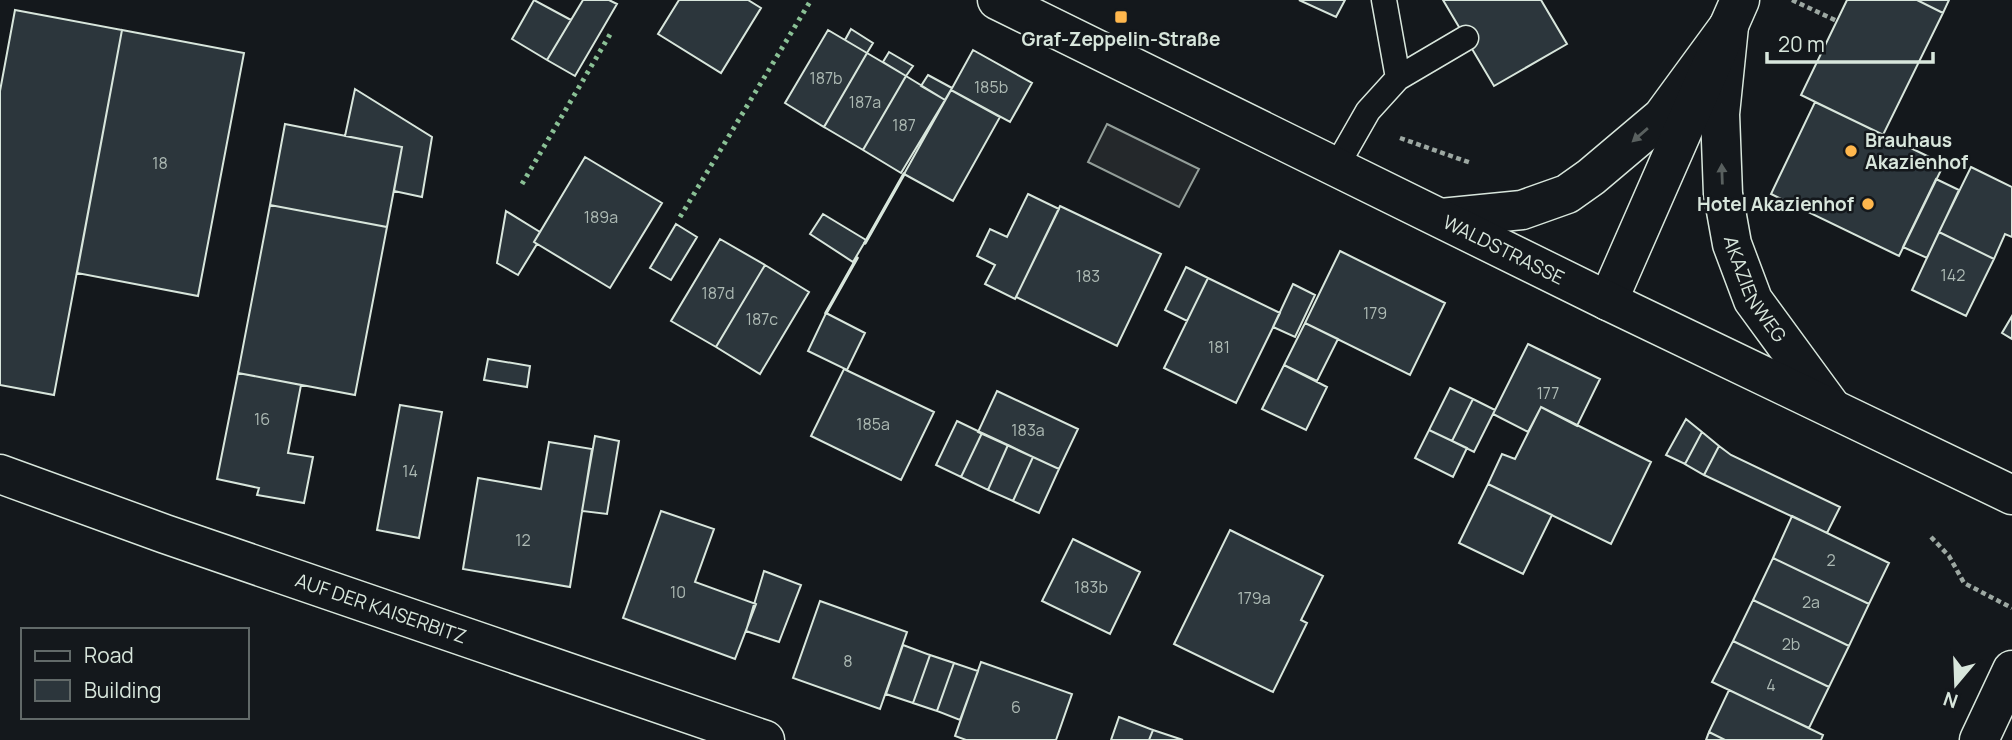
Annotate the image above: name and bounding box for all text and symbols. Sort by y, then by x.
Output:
marker: Graf-Zeppelin-Straße [1113,9,1129,25]
scale bar [1767,21,1933,65]
place label: Graf-Zeppelin-Straße [1022,26,1220,52]
text: 20 m [1778,30,1825,58]
house number: 187b [809,67,843,89]
house number: 185b [974,76,1008,98]
house number: 187a [849,91,881,113]
house number: 187 [892,114,916,136]
one-way arrow [1632,127,1649,142]
place label: Brauhaus Akazienhof [1865,127,1968,175]
marker: Brauhaus Akazienhof [1843,143,1859,159]
house number: 18 [152,152,168,174]
one-way arrow [1717,163,1728,185]
place label: Hotel Akazienhof [1697,191,1854,217]
marker: Hotel Akazienhof [1860,196,1876,212]
house number: 189a [584,206,618,228]
street label: WALDSTRASSE [1439,209,1569,291]
street label: AKAZIENWEG [1718,234,1793,347]
house number: 142 [1941,264,1965,286]
house number: 183 [1076,265,1100,287]
house number: 187d [701,282,735,304]
house number: 179 [1363,302,1387,324]
house number: 187c [746,308,778,330]
house number: 181 [1208,336,1230,358]
house number: 177 [1537,382,1559,404]
house number: 16 [254,408,270,430]
house number: 185a [856,413,890,435]
house number: 183a [1011,419,1045,441]
house number: 14 [402,460,418,482]
house number: 12 [515,529,531,551]
house number: 2 [1826,549,1836,571]
street label: AUF DER KAISERBITZ [292,567,470,650]
house number: 183b [1074,576,1108,598]
house number: 10 [670,581,686,603]
house number: 179a [1237,587,1271,609]
house number: 2a [1802,591,1820,613]
legend [21,628,248,719]
house number: 2b [1782,633,1800,655]
text: Road [84,641,134,669]
north arrow [1921,649,1991,719]
house number: 8 [843,650,853,672]
house number: 4 [1766,674,1776,696]
text: Building [84,676,161,704]
text: N [1940,686,1961,715]
house number: 6 [1011,696,1021,718]

